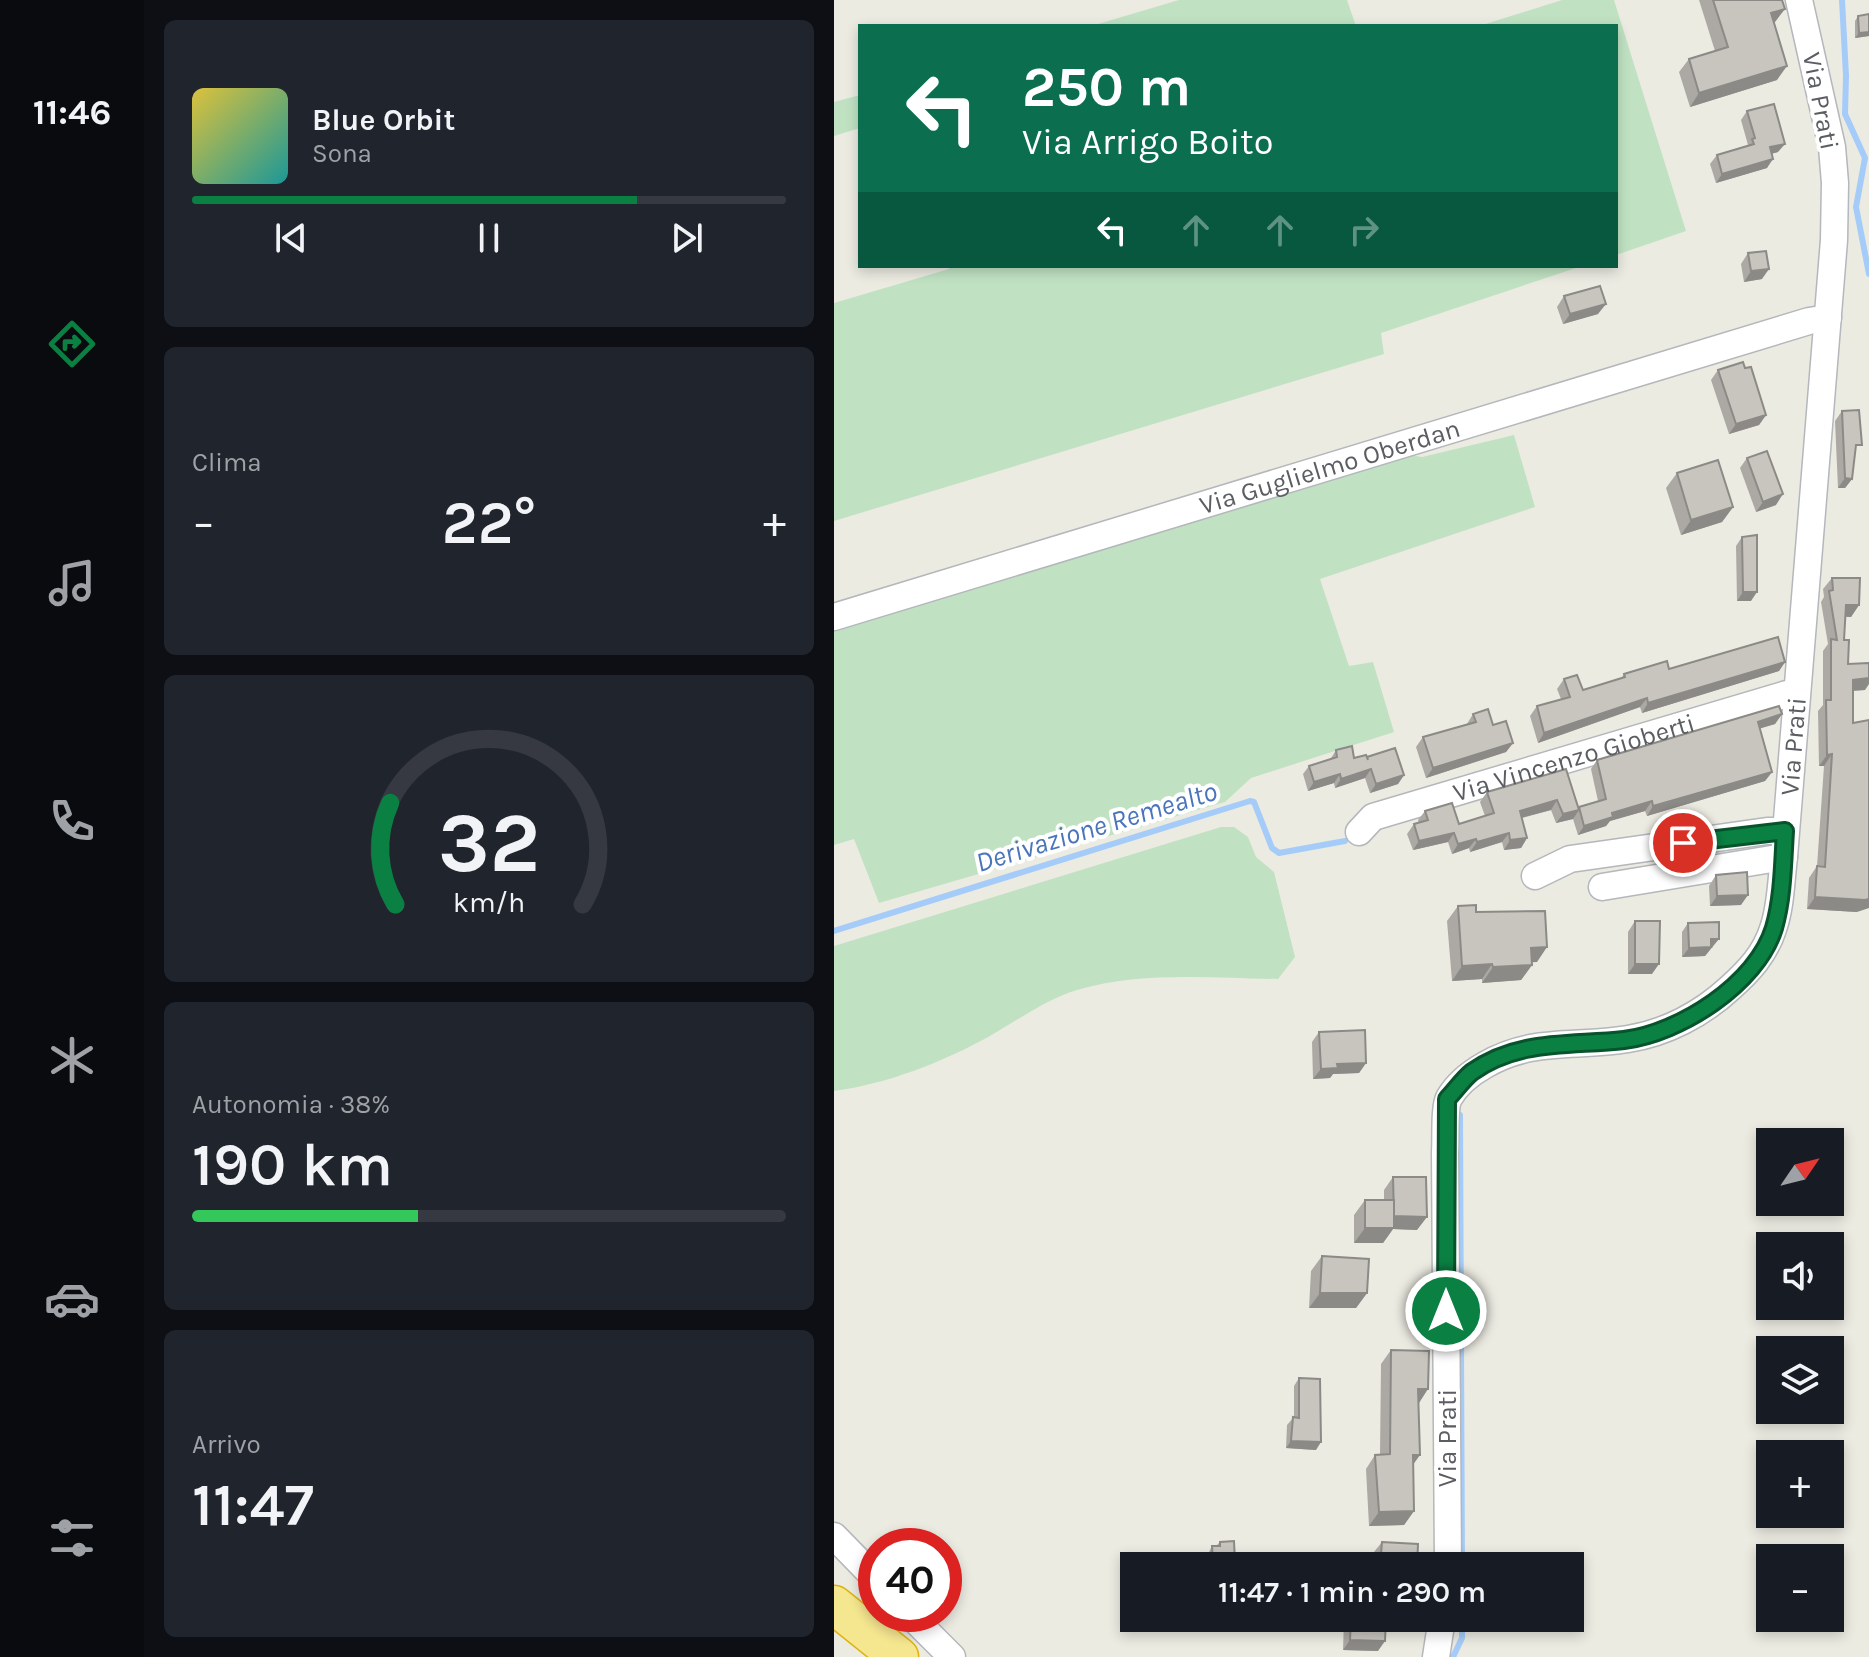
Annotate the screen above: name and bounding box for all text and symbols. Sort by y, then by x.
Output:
street label: Via Prati [1796,50,1845,152]
text: 250 m [1022,54,1191,119]
icon: left [890,56,994,160]
text: 11:46 [33,91,111,133]
text: Blue Orbit [312,102,455,138]
text: Via Arrigo Boito [1022,121,1273,163]
text: Sona [312,138,372,169]
icon: left [1090,208,1134,252]
icon: ahead [1174,208,1218,252]
icon: ahead [1258,208,1302,252]
icon: right [1342,208,1386,252]
icon: previous [269,216,313,260]
icon: pause [467,216,511,260]
icon: next [665,216,709,260]
icon: directions [44,316,100,372]
street label: Via Guglielmo Oberdan [1196,413,1464,521]
text: Clima [192,447,262,478]
text: 22° [442,488,536,558]
text: − [192,497,215,548]
text: + [763,497,786,548]
icon: music [44,555,100,611]
street label: Via Prati [1774,696,1813,797]
street label: Via Vincenzo Gioberti [1449,707,1699,808]
water label: Derivazione Remealto [972,774,1221,879]
icon: phone [44,793,100,849]
text: 32 [438,794,540,891]
pin [1649,809,1717,877]
icon: arrive [1661,821,1705,865]
text: km/h [453,886,525,919]
icon: climate [44,1032,100,1088]
text: Autonomia · 38% [192,1089,390,1120]
north arrow [1756,1128,1844,1216]
map controls [1756,1128,1844,1632]
text: 190 km [192,1130,393,1200]
button: sound [1756,1232,1844,1320]
position arrow [1404,1269,1488,1353]
icon: car [44,1271,100,1327]
button: layers [1756,1336,1844,1424]
street label: Via Prati [1432,1389,1463,1487]
text: Arrivo [192,1429,261,1460]
button: + [1756,1440,1844,1528]
text: 11:47 [192,1470,314,1540]
icon: filters [44,1510,100,1566]
speed limit sign: 40 [858,1528,962,1632]
button: − [1756,1544,1844,1632]
text: 11:47 · 1 min · 290 m [1218,1574,1486,1610]

